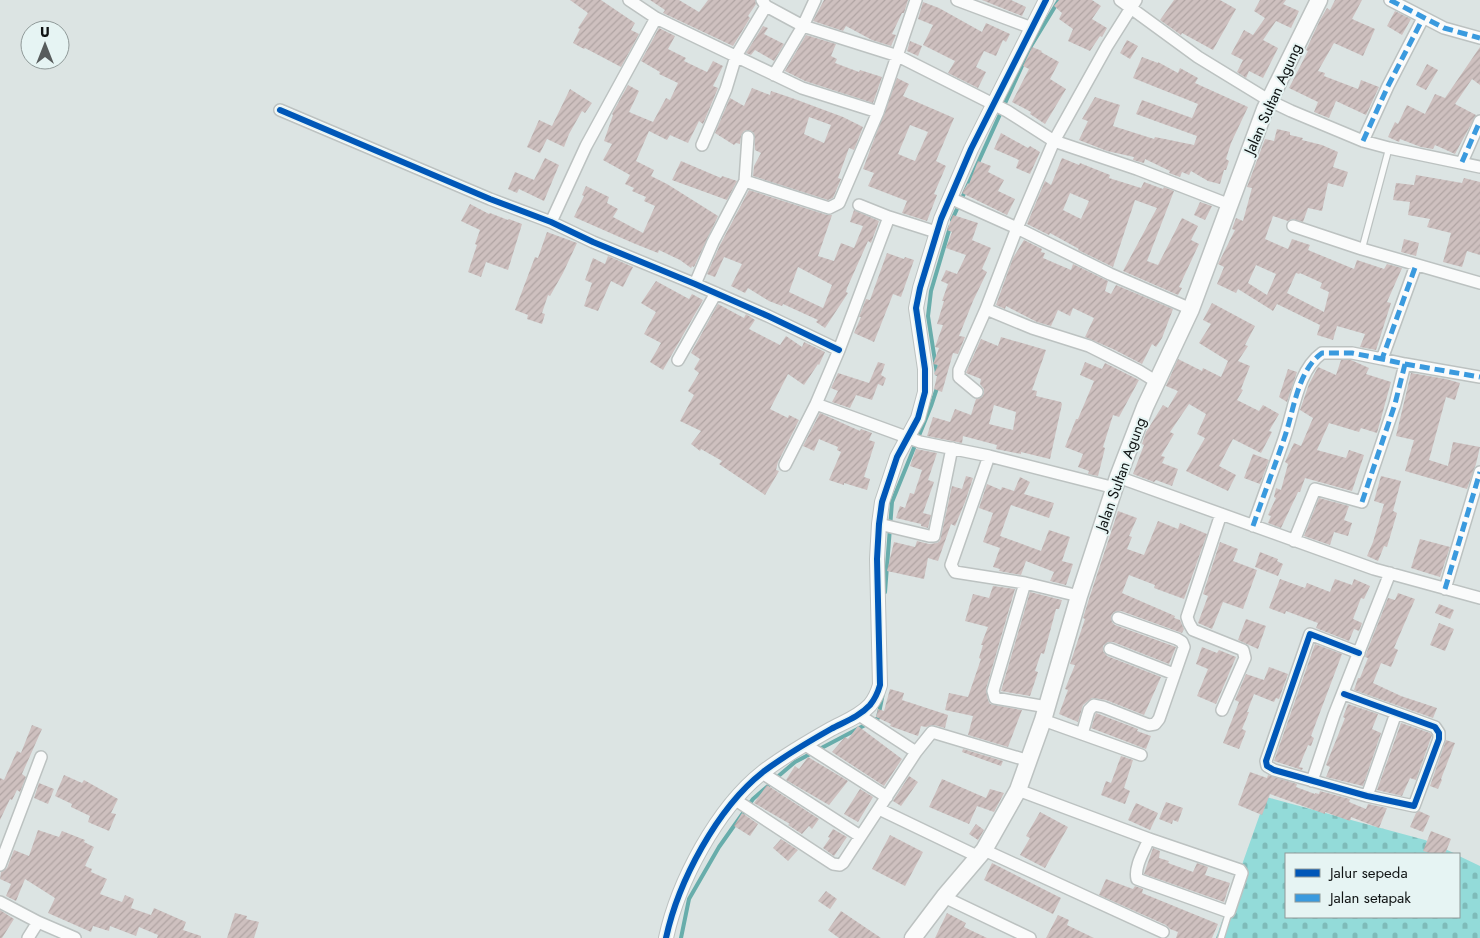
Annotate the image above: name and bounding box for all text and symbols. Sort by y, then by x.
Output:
north arrow [20,20,70,70]
text: U [40,22,50,42]
street label: Jalan Sultan Agung [1238,40,1307,160]
street label: Jalan Sultan Agung [1090,414,1152,536]
legend [1285,853,1460,918]
text: Jalur sepeda [1328,862,1408,884]
text: Jalan setapak [1328,887,1411,909]

